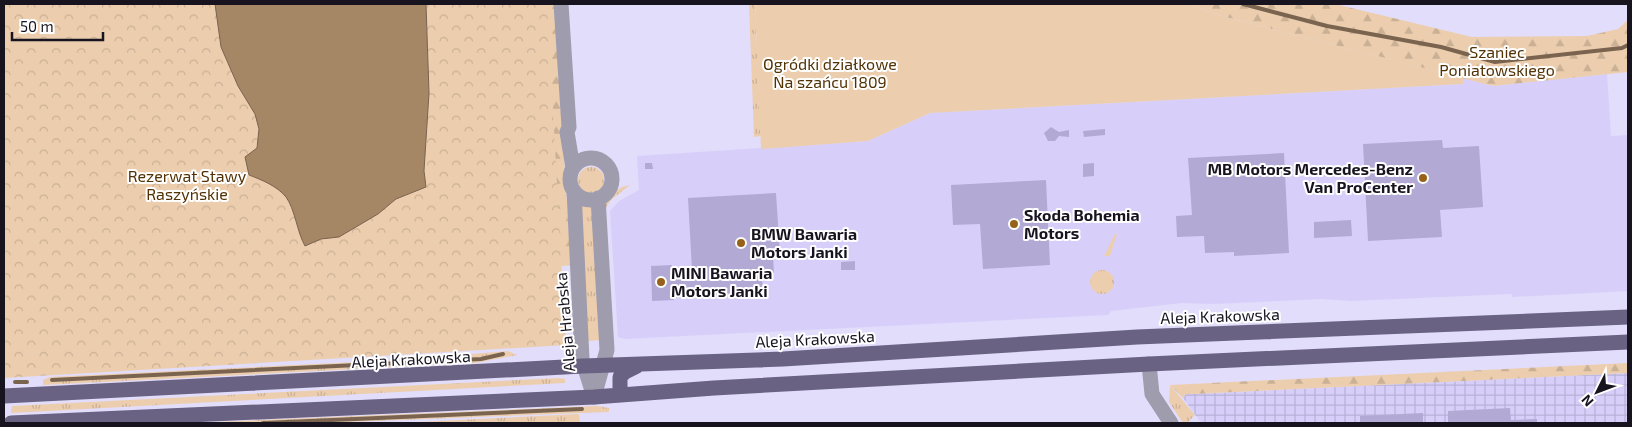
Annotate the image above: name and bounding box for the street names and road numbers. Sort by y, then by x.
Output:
street label: Aleja Hrabska [551,271,579,373]
street label: Aleja Krakowska [1160,304,1280,328]
street label: Aleja Krakowska [755,326,875,352]
street label: Aleja Krakowska [351,346,471,372]

